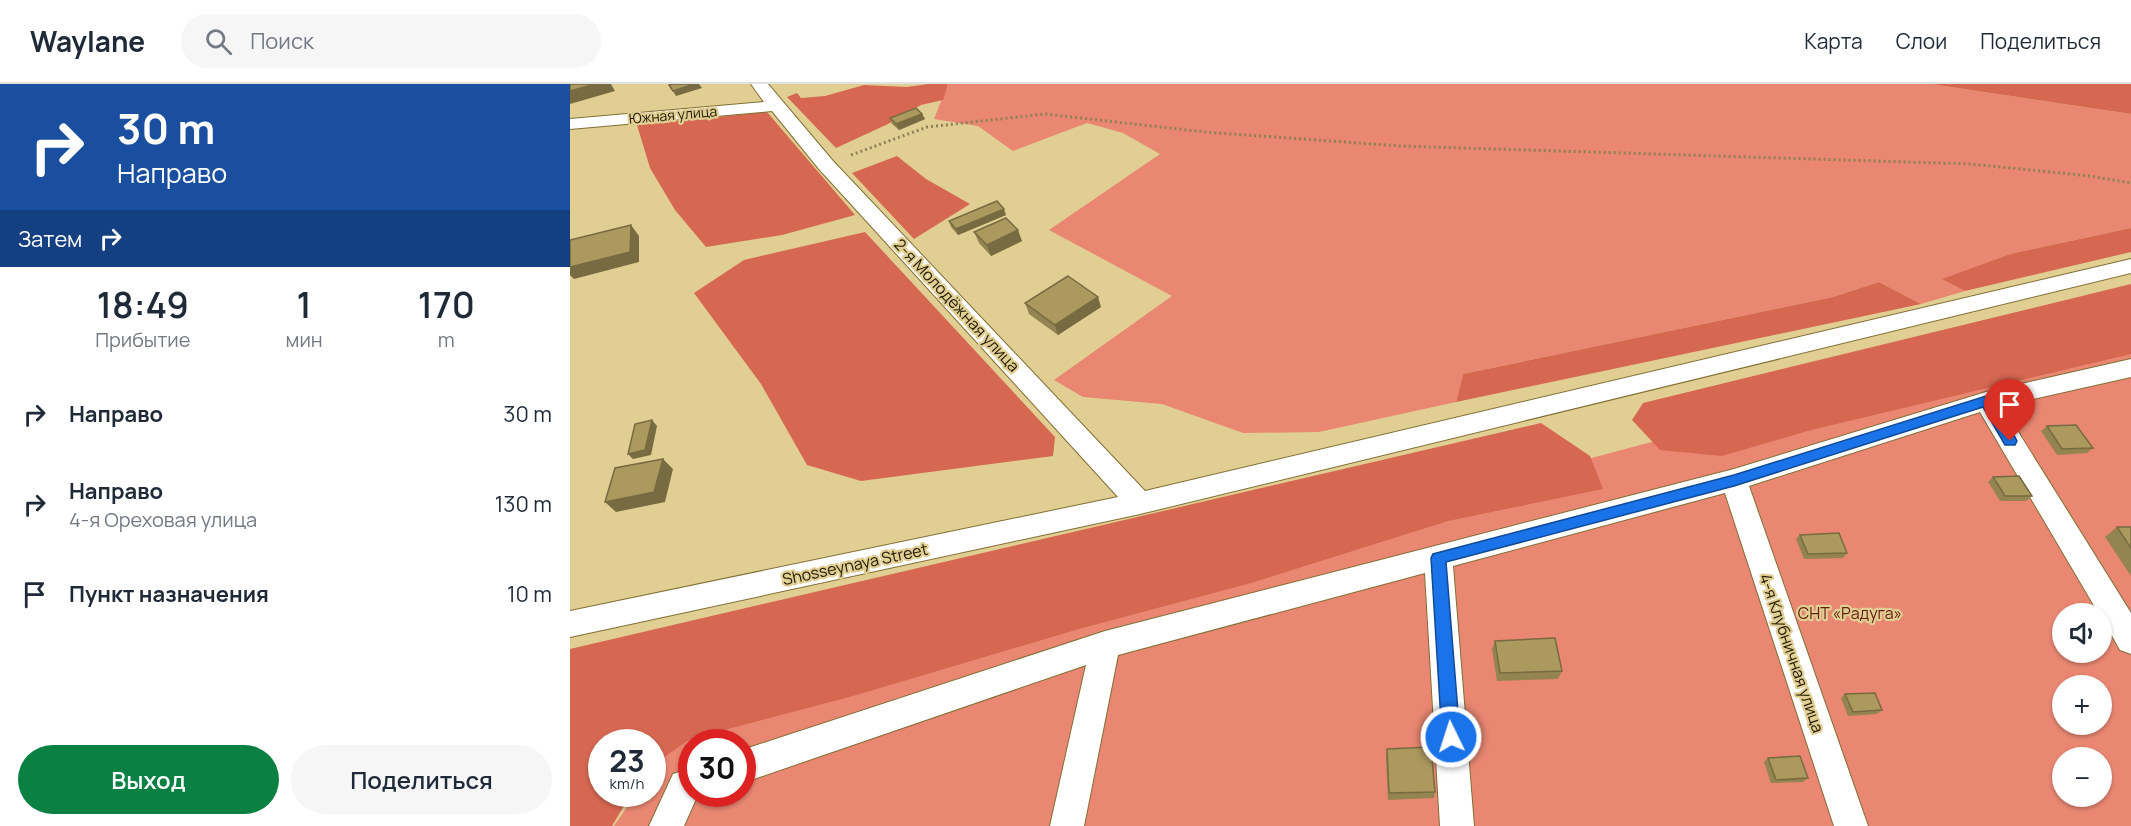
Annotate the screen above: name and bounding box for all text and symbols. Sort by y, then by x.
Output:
search box [181,14,601,68]
text: Waylane [30,22,145,60]
icon: search [202,25,235,58]
text: Поиск [250,26,314,56]
text: Карта [1804,27,1863,55]
text: Слои [1896,27,1947,55]
text: Поделиться [1980,27,2101,55]
text: 30 m [117,99,215,157]
street label: Южная улица [628,101,718,128]
icon: right [18,108,96,186]
text: Направо [117,154,227,191]
icon: right [94,222,127,255]
text: Затем [18,224,82,254]
street label: 2-я Молодёжная улица [889,234,1025,376]
text: 18:49 [97,280,189,329]
text: 1 [296,280,312,329]
text: 170 [418,280,475,329]
text: Прибытие [95,326,190,353]
text: мин [286,326,323,353]
text: m [438,326,455,353]
pin [1984,379,2035,441]
icon: arrive [1993,388,2026,421]
icon: right [18,398,51,431]
text: Направо [69,399,163,429]
text: 30 m [503,399,552,429]
text: Направо [69,476,163,506]
icon: right [18,488,51,521]
text: 130 m [495,489,552,519]
text: 4-я Ореховая улица [69,506,257,533]
street label: Shosseynaya Street [780,538,930,590]
street label: 4-я Клубничная улица [1754,571,1830,735]
icon: arrive [18,578,51,611]
text: Пункт назначения [69,579,269,609]
text: 10 m [507,579,552,609]
park label: СНТ «Радуга» [1798,602,1902,624]
map controls [2052,603,2112,807]
button: sound [2052,603,2112,663]
button: + [2052,675,2112,735]
position arrow [1419,705,1483,769]
speed limit sign: 30 [678,729,756,807]
text: 23 [609,740,645,781]
button: Выход [18,745,279,814]
button: Поделиться [291,745,552,814]
button: − [2052,747,2112,807]
text: km/h [610,773,644,794]

